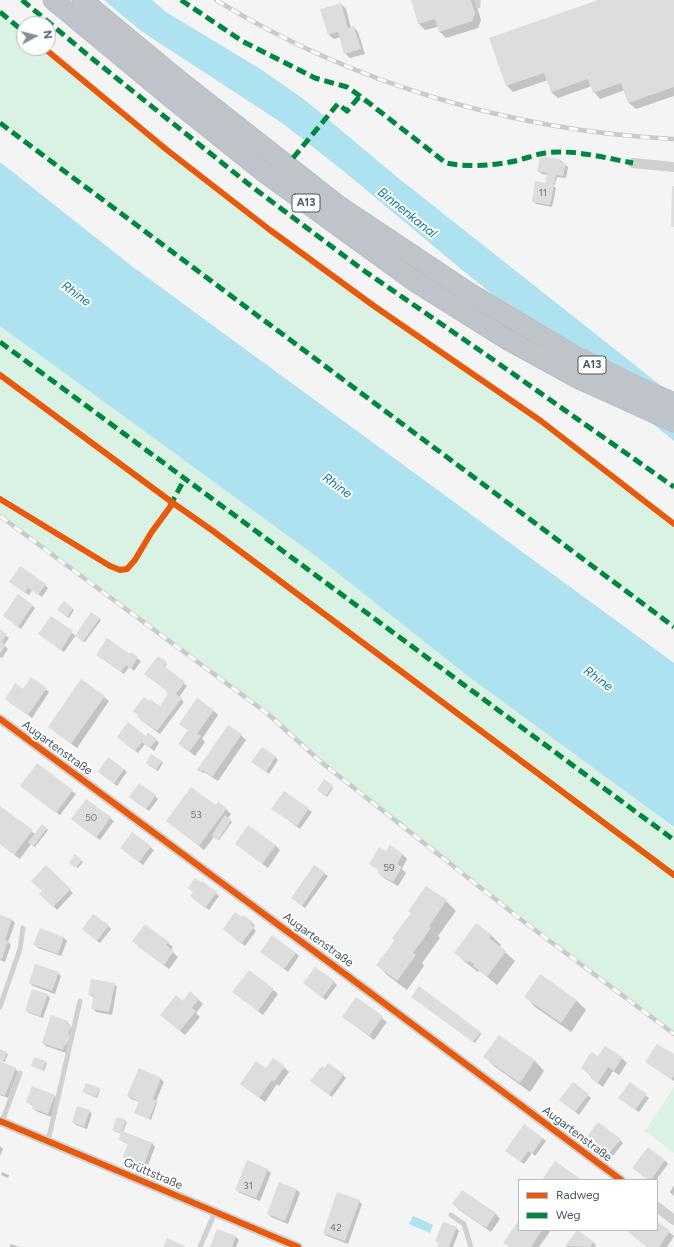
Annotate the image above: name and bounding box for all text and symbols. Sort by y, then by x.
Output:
north arrow [16,16,56,56]
text: N [40,30,54,40]
water label: Binnenkanal [374,184,440,242]
house number: 11 [539,187,547,199]
road number: A13 [292,194,320,212]
water label: Rhine [58,278,94,310]
road number: A13 [578,356,606,374]
water label: Rhine [319,470,355,502]
water label: Rhine [580,663,616,695]
street label: Augartenstraße [19,718,95,778]
house number: 53 [190,809,202,821]
house number: 50 [85,812,97,824]
house number: 59 [383,862,395,874]
street label: Augartenstraße [280,910,356,970]
street label: Augartenstraße [539,1103,615,1165]
street label: Grüttstraße [121,1155,185,1193]
legend [518,1179,658,1231]
house number: 31 [243,1180,253,1192]
text: Radweg [556,1188,600,1202]
text: Weg [556,1208,581,1222]
house number: 42 [330,1222,342,1234]

